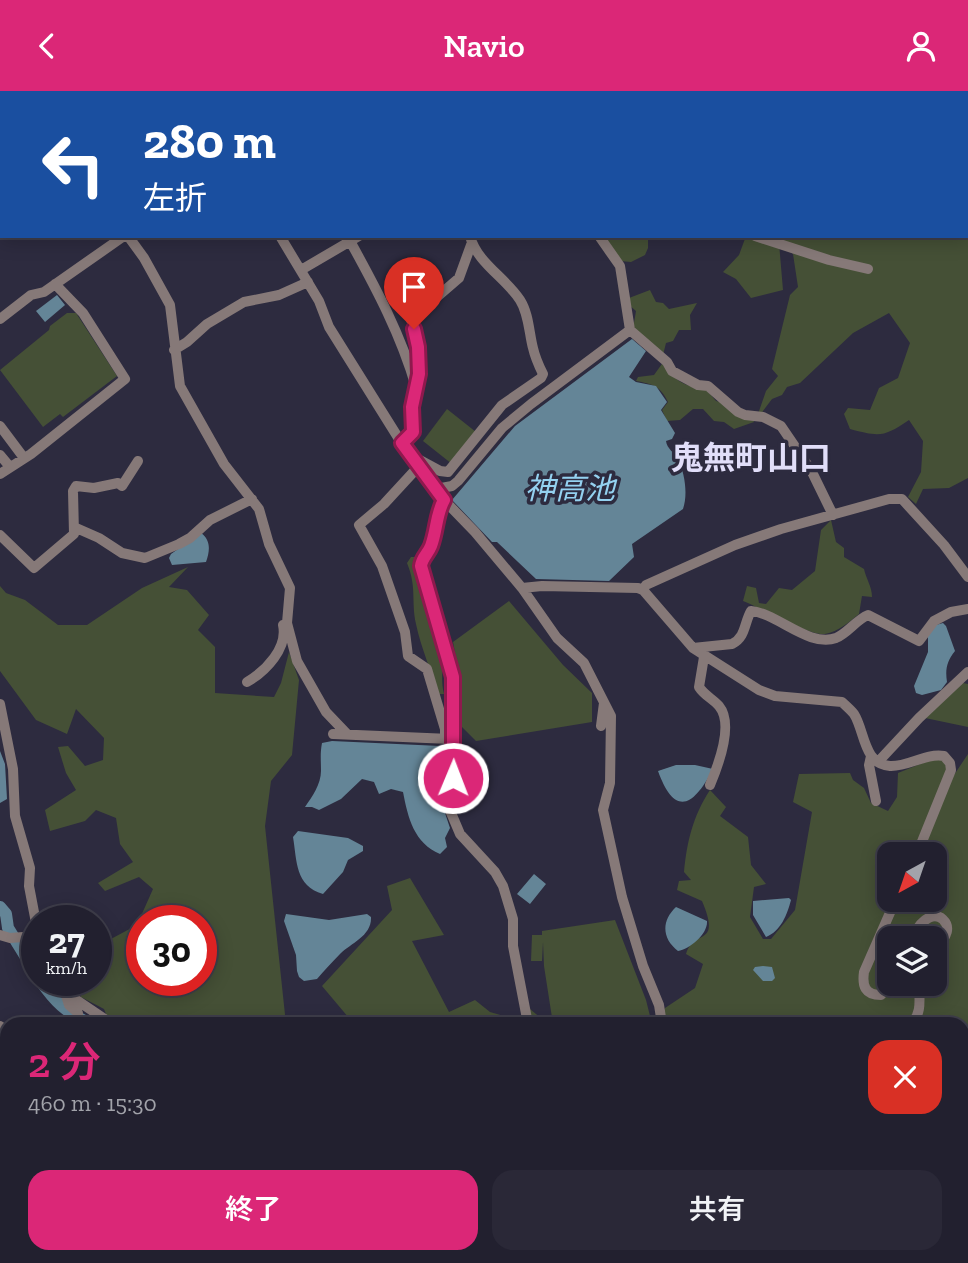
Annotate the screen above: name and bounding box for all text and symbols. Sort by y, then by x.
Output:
icon: back [28,27,66,65]
text: Navio [443,27,525,65]
icon: person [902,27,940,65]
text: 280 m [143,112,276,171]
icon: left [28,119,119,210]
text: 左折 [143,179,207,217]
pin [384,257,444,329]
icon: arrive [395,268,433,306]
district label: 鬼無町山口 [671,439,831,477]
water label: 神高池 [525,471,618,507]
position arrow [416,741,490,815]
north arrow [877,842,947,912]
map controls [877,842,947,996]
speed limit sign: 30 [126,905,217,996]
text: 27 [48,920,85,962]
button: layers [877,926,947,996]
text: km/h [46,957,87,979]
text: 2 分 [28,1037,101,1088]
button: close [868,1040,942,1114]
text: 460 m · 15:30 [28,1089,157,1117]
button: 終了 [28,1170,478,1250]
button: 共有 [492,1170,942,1250]

